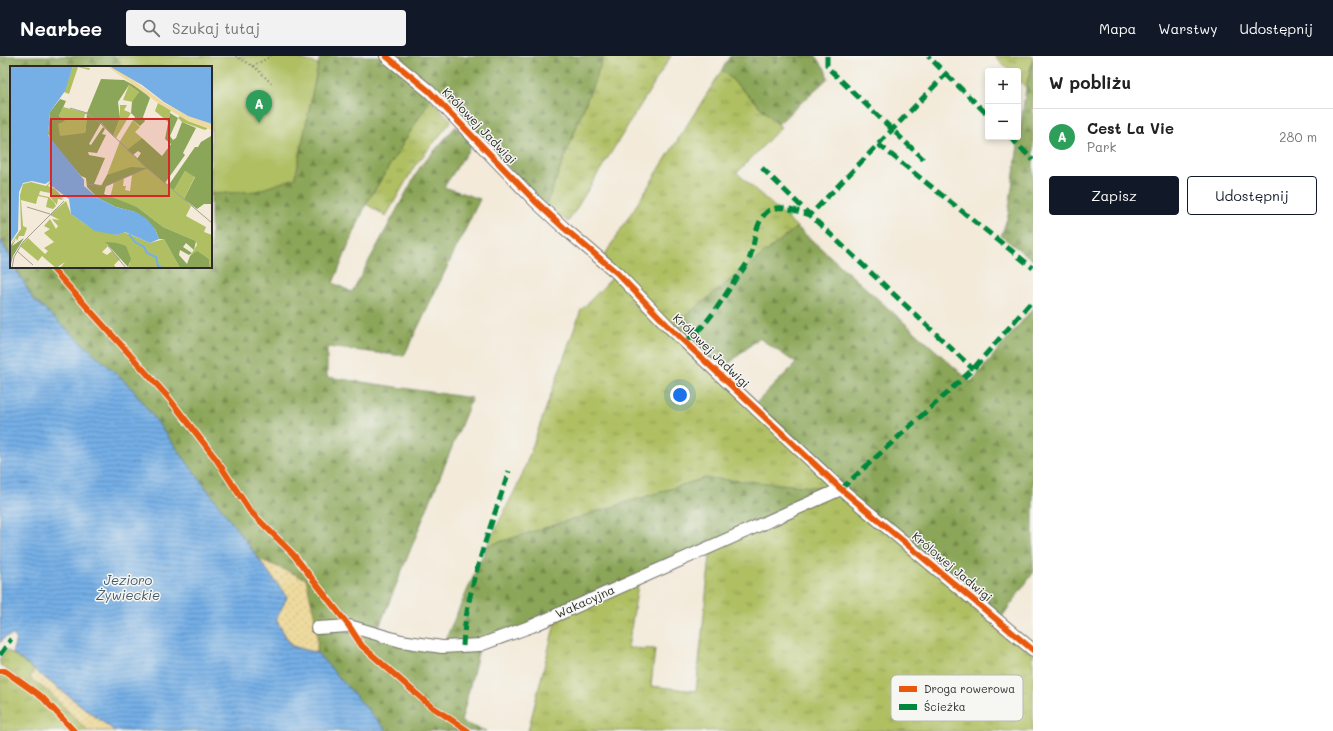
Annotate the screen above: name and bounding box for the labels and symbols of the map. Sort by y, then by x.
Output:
inset map [10,66,212,268]
street label: Królowej Jadwigi [439,84,520,167]
pin: A [246,90,272,123]
street label: Królowej Jadwigi [670,310,753,391]
your location [670,385,690,405]
street label: Królowej Jadwigi [909,528,996,605]
water label: Jezioro Żywieckie [96,571,160,603]
street label: Wakacyjna [552,581,617,621]
legend [891,675,1023,721]
text: Droga rowerowa [924,681,1015,696]
text: Ścieżka [924,699,966,714]

